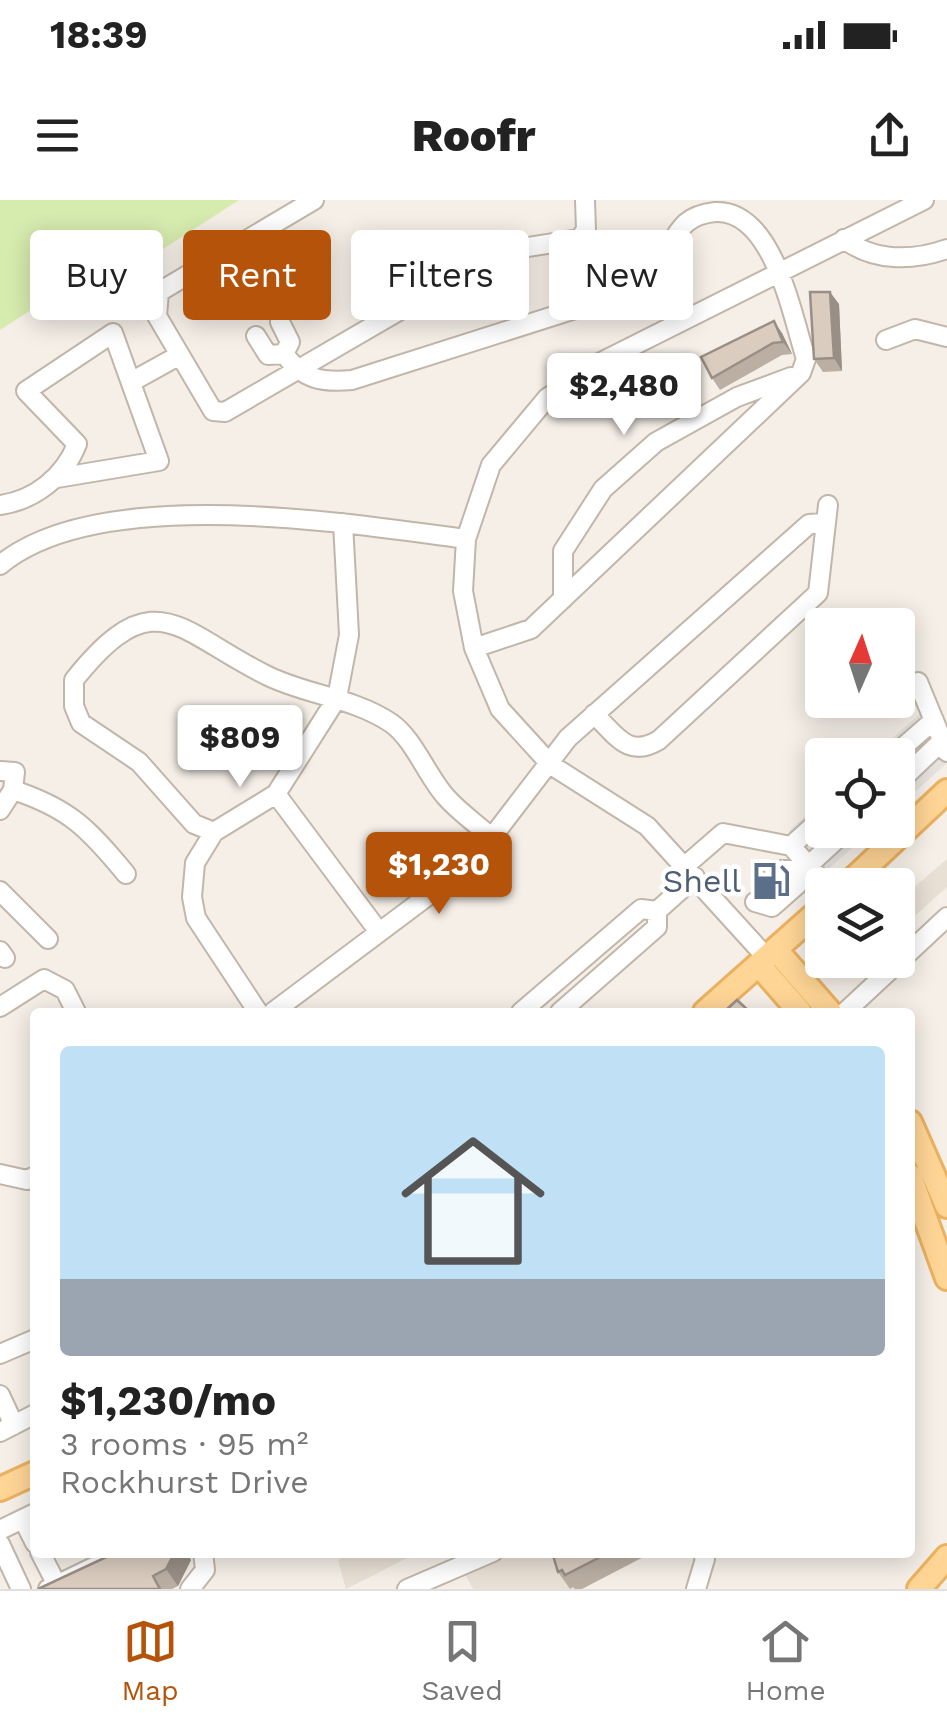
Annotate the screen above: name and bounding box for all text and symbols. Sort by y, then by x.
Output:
text: 18:39 [50,13,148,57]
icon: menu [30,108,85,163]
icon: share [862,108,917,163]
text: Roofr [412,109,535,162]
chip: Buy [30,230,163,320]
chip: Rent [183,230,331,320]
chip: Filters [351,230,529,320]
chip: New [549,230,693,320]
pin: $2,480 [543,353,705,438]
text: $2,480 [569,366,679,404]
north arrow [805,608,915,718]
map controls [805,608,915,978]
pin: $809 [181,705,299,790]
text: $809 [200,718,280,756]
button: locate [805,738,915,848]
pin: $1,230 [358,832,520,917]
text: $1,230 [388,845,490,883]
fuel station icon: Shell [750,860,792,902]
place label: Shell [663,862,741,900]
button: layers [805,868,915,978]
icon: home [383,1111,563,1291]
text: $1,230/mo [60,1376,276,1425]
text: 3 rooms · 95 m² [60,1425,308,1463]
text: Rockhurst Drive [60,1463,309,1501]
tab: Map [121,1614,179,1707]
tab: Saved [421,1614,503,1707]
tab: Home [746,1614,826,1707]

